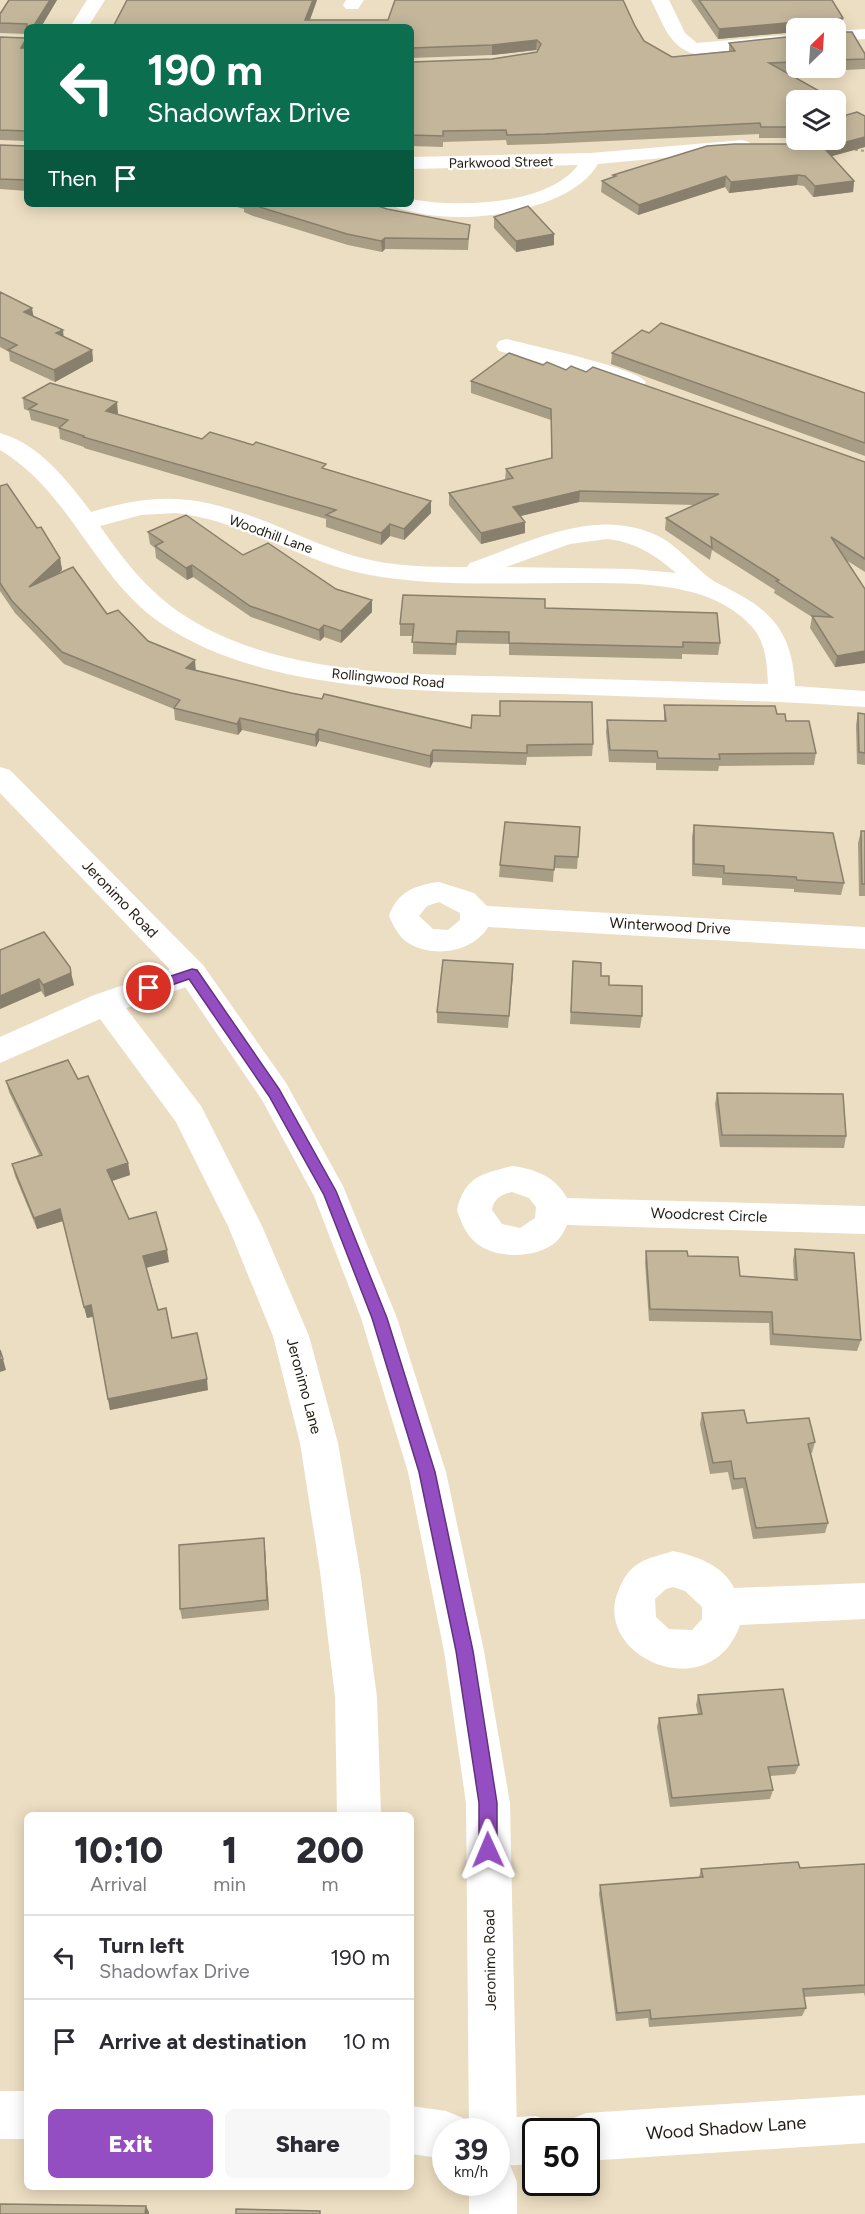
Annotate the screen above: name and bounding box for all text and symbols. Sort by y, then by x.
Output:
north arrow [786,18,846,78]
map controls [786,18,846,150]
text: 190 m [147,45,263,96]
icon: left [48,48,126,126]
button: layers [786,90,846,150]
text: Shadowfax Drive [147,96,350,129]
street label: Parkwood Street [449,153,553,172]
icon: arrive [109,162,142,195]
text: Then [48,165,97,192]
street label: Woodhill Lane [227,511,315,558]
street label: Rollingwood Road [331,665,445,692]
street label: Jeronimo Road [78,856,162,942]
street label: Winterwood Drive [609,914,731,938]
pin [123,962,174,1013]
icon: arrive [132,971,165,1004]
street label: Woodcrest Circle [650,1204,768,1226]
street label: Jeronimo Lane [283,1336,325,1436]
position arrow [456,1818,520,1882]
text: 10:10 [74,1829,163,1872]
text: 1 [222,1829,237,1872]
text: 200 [296,1829,364,1872]
text: Arrival [90,1872,147,1896]
text: min [213,1872,246,1896]
text: m [321,1872,339,1896]
street label: Jeronimo Road [480,1909,500,2011]
text: Turn left [99,1932,185,1959]
icon: left [48,1941,81,1974]
text: 190 m [330,1944,390,1971]
text: Shadowfax Drive [99,1959,250,1983]
icon: arrive [48,2025,81,2058]
text: Arrive at destination [99,2028,307,2055]
text: 10 m [343,2028,390,2055]
button: Exit [48,2109,213,2178]
button: Share [225,2109,390,2178]
street label: Wood Shadow Lane [645,2111,807,2145]
speed limit sign: 50 [522,2118,600,2196]
text: 39 [454,2131,488,2168]
text: km/h [454,2163,488,2181]

